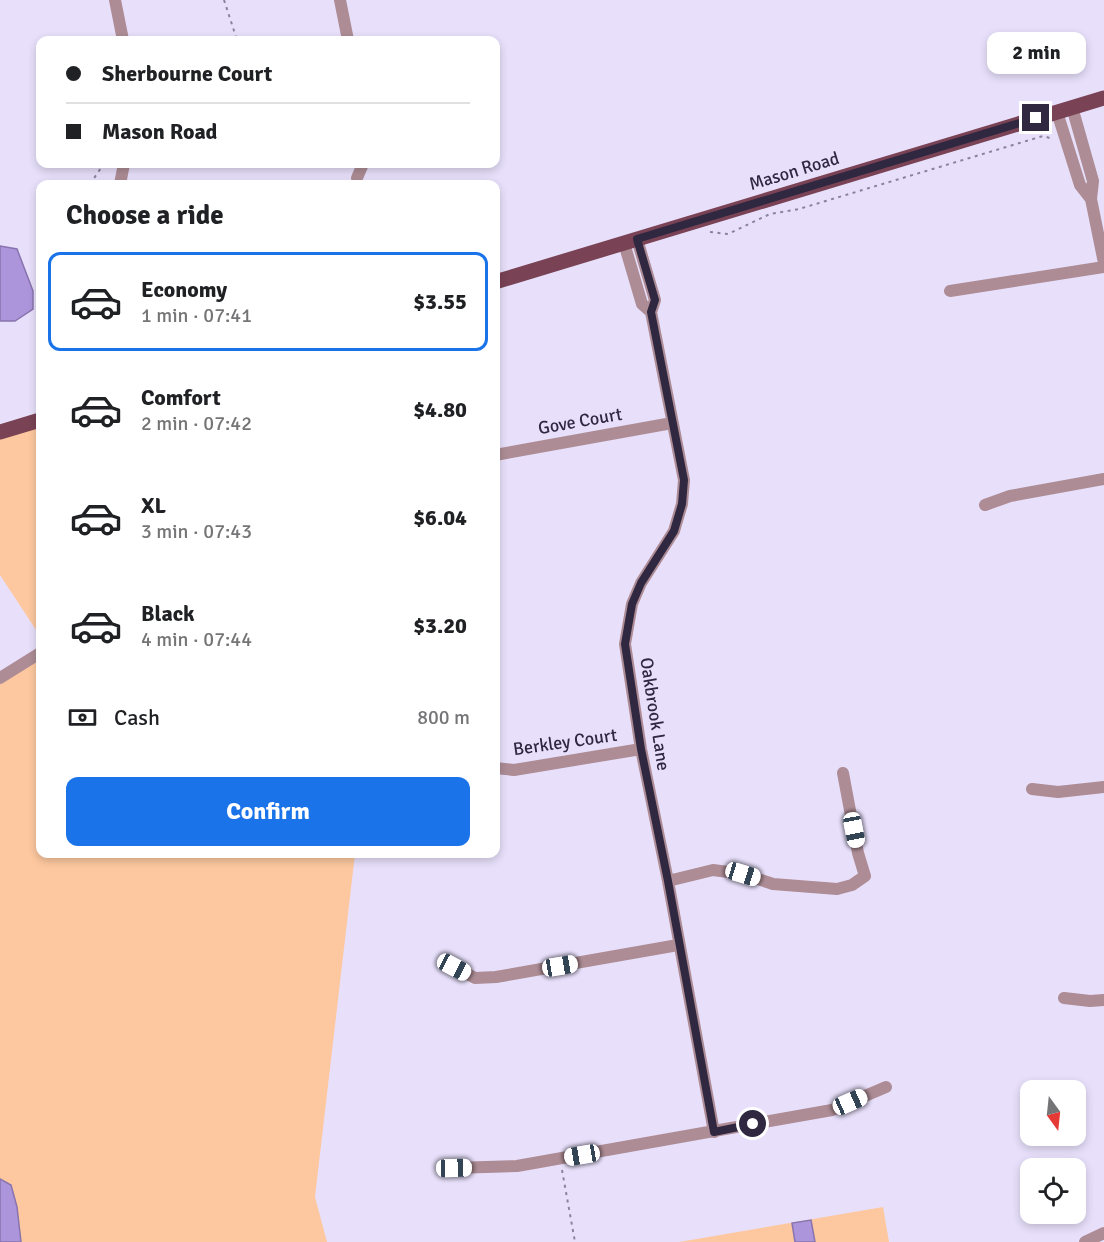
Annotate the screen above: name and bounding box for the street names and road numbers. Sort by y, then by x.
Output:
street label: Mason Road [746,147,842,195]
street label: Gove Court [536,403,624,439]
street label: Oakbrook Lane [635,656,675,772]
street label: Berkley Court [512,724,618,760]

